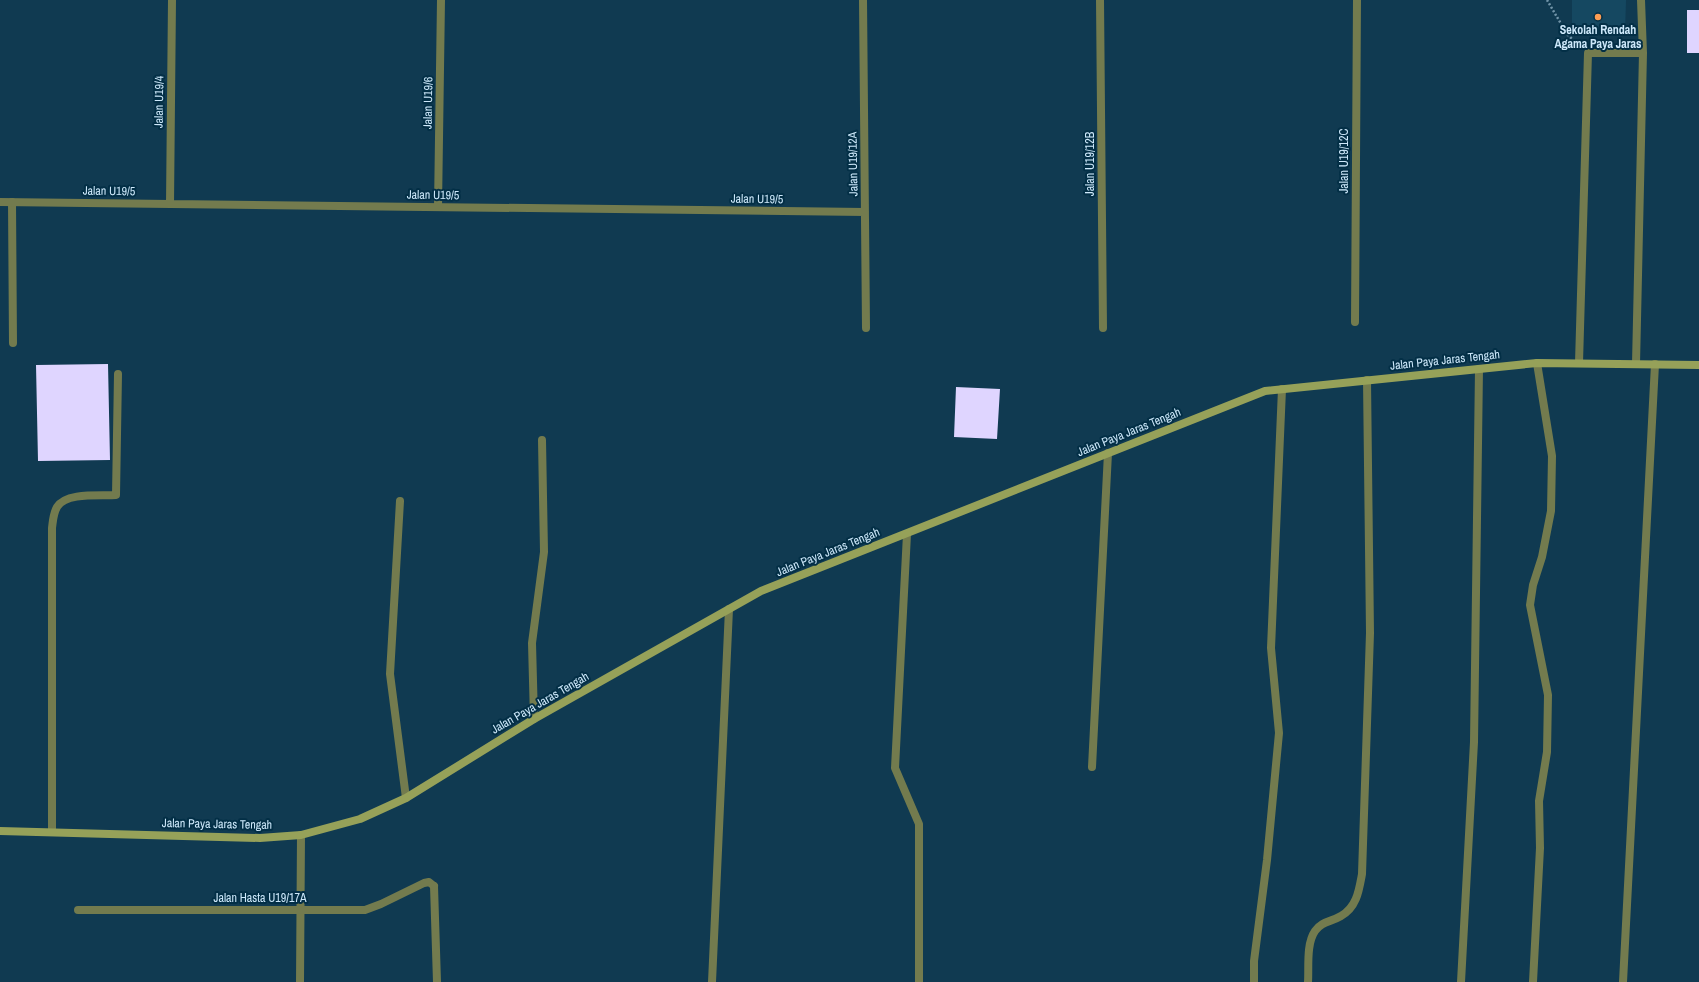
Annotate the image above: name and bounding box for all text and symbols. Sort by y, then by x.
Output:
marker: Sekolah Rendah Agama Paya Jaras [1593,12,1603,22]
place label: Sekolah Rendah Agama Paya Jaras [1555,22,1642,52]
street label: Jalan U19/4 [151,75,167,128]
street label: Jalan U19/6 [420,77,436,129]
street label: Jalan U19/12C [1336,128,1352,194]
street label: Jalan U19/12A [844,131,862,196]
street label: Jalan U19/12B [1082,131,1098,196]
street label: Jalan U19/5 [83,183,136,199]
street label: Jalan U19/5 [407,187,460,203]
street label: Jalan U19/5 [731,191,784,207]
street label: Jalan Paya Jaras Tengah [1389,346,1501,374]
street label: Jalan Paya Jaras Tengah [1075,404,1183,460]
street label: Jalan Paya Jaras Tengah [774,524,882,580]
street label: Jalan Paya Jaras Tengah [488,668,592,738]
street label: Jalan Paya Jaras Tengah [162,815,272,833]
street label: Jalan Hasta U19/17A [214,890,307,906]

